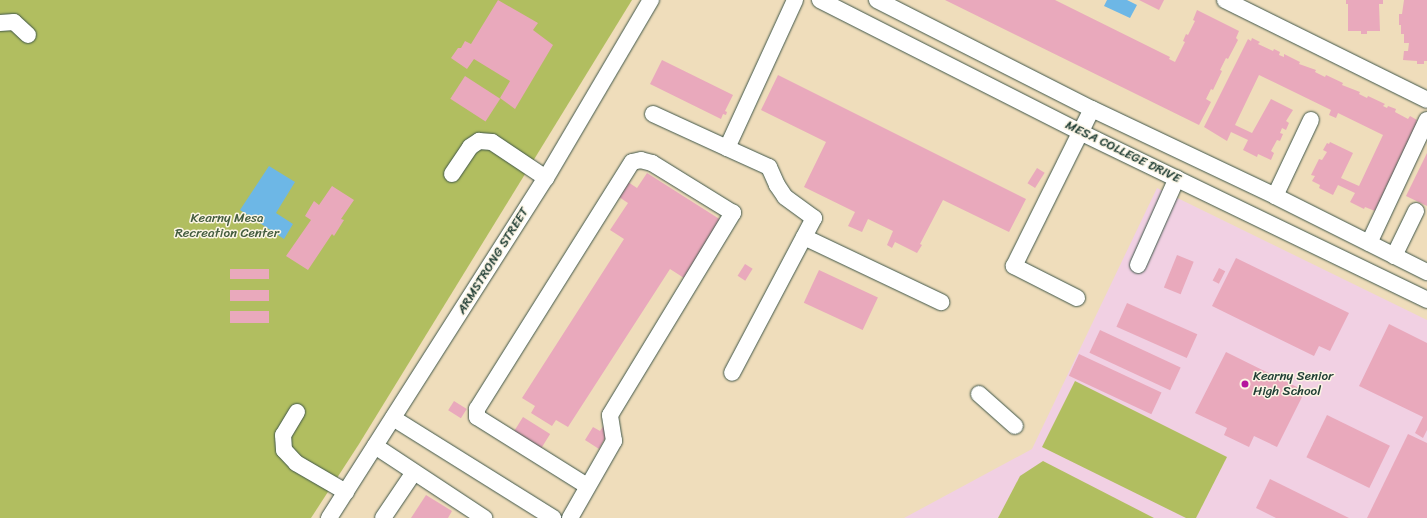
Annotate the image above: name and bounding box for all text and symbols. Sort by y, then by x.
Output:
street label: MESA COLLEGE DRIVE [1062,117,1184,187]
street label: ARMSTRONG STREET [454,205,532,317]
park label: Kearny Mesa Recreation Center [175,211,279,242]
place label: Kearny Senior High School [1253,369,1334,400]
marker: Kearny Senior High School [1240,379,1250,389]

